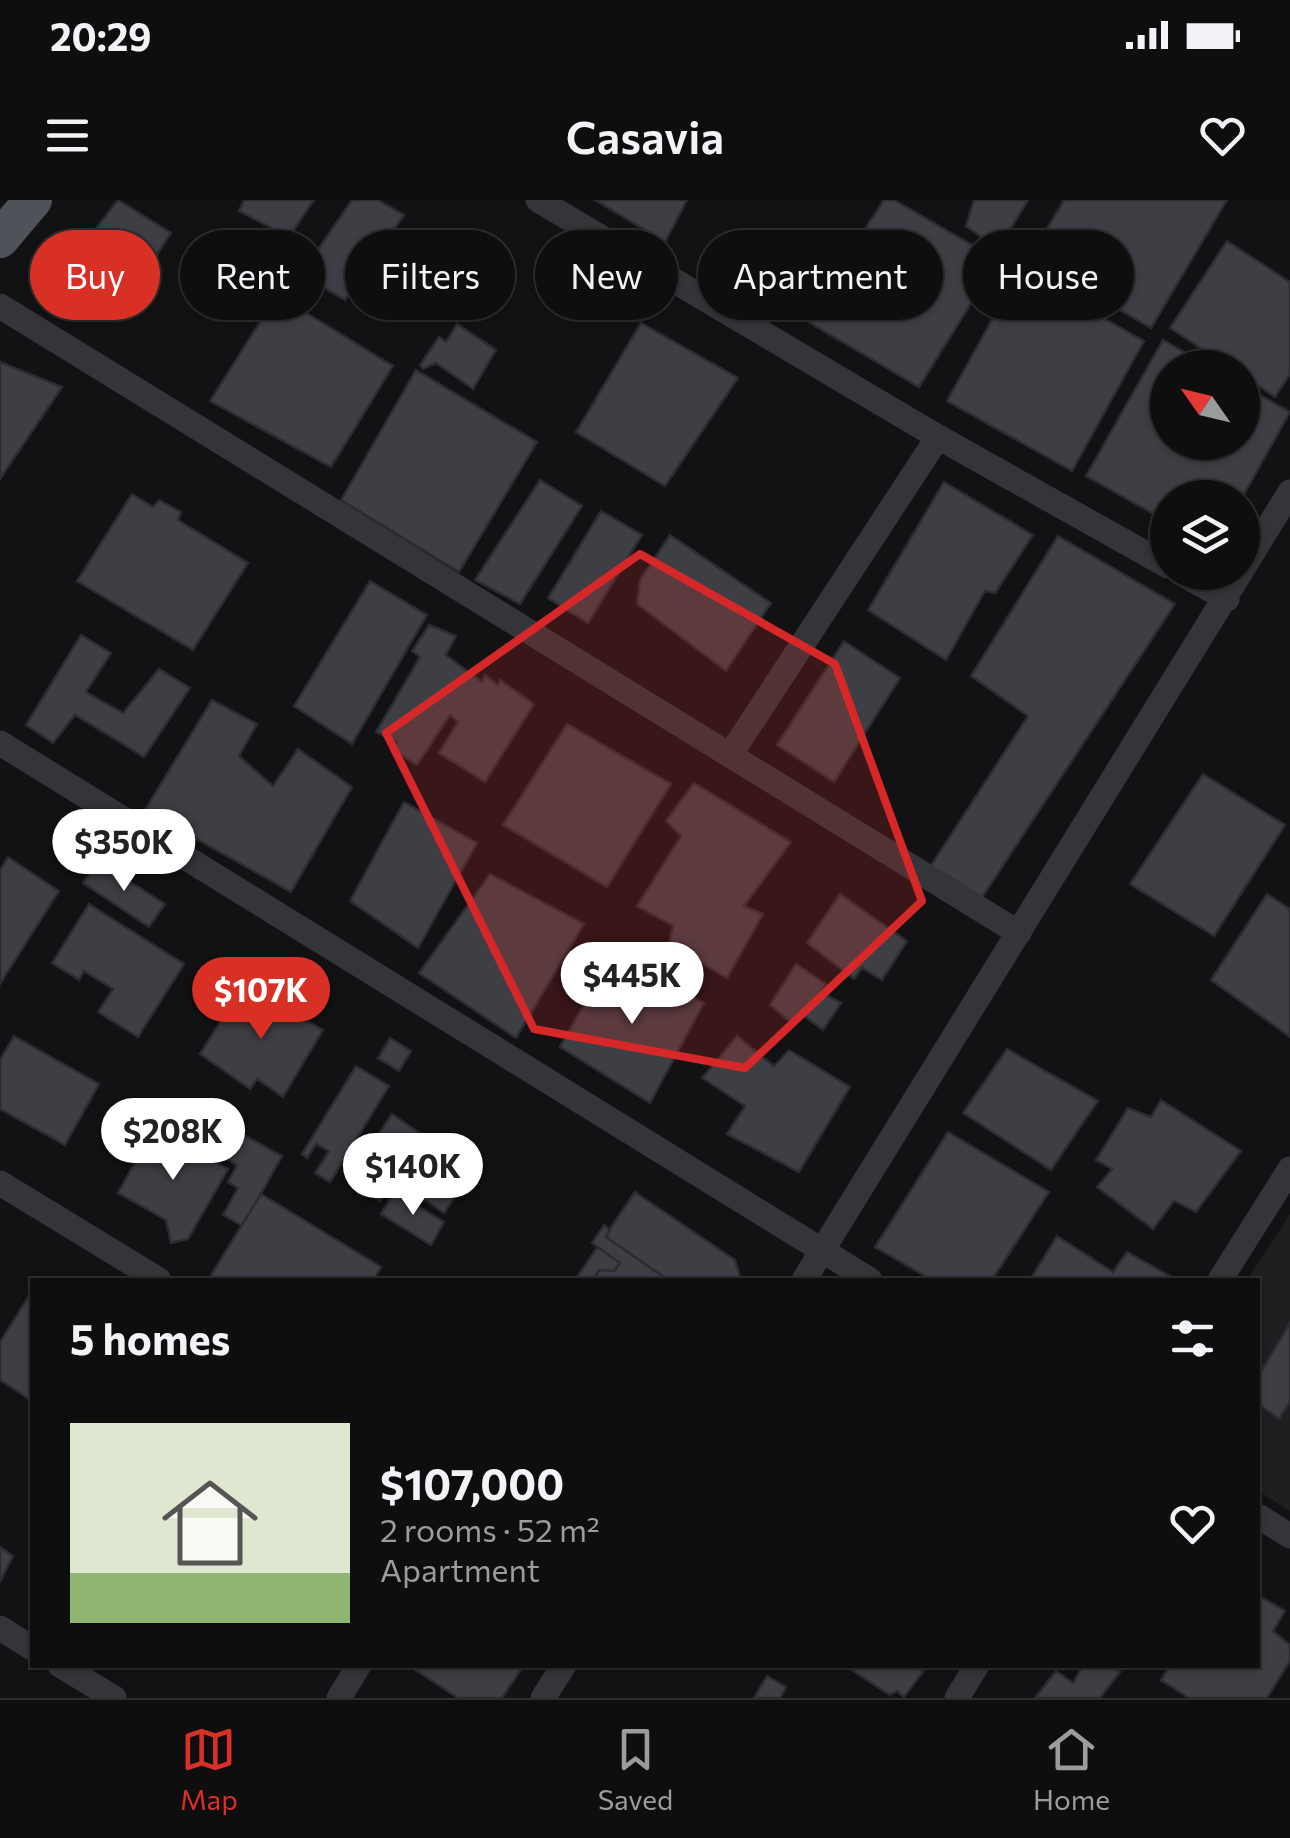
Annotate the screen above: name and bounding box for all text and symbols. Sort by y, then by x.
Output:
text: 20:29 [50,12,152,59]
icon: menu [40,108,95,163]
text: Casavia [566,108,724,163]
icon: heart [1195,108,1250,163]
chip: Buy [30,230,160,320]
chip: Rent [180,230,325,320]
chip: Filters [345,230,515,320]
chip: New [535,230,678,320]
chip: Apartment [698,230,943,320]
chip: House [963,230,1134,320]
north arrow [1150,350,1260,460]
map controls [1150,350,1260,590]
button: layers [1150,480,1260,590]
pin: $350K [54,809,194,894]
text: $350K [74,821,174,861]
pin: $445K [562,942,702,1027]
text: $445K [583,954,681,994]
pin: $107K [191,957,331,1042]
text: $107K [214,969,308,1009]
pin: $208K [103,1098,243,1183]
text: $208K [123,1110,223,1150]
pin: $140K [343,1133,483,1218]
text: $140K [365,1145,461,1185]
icon: filters [1165,1311,1220,1366]
text: 5 homes [70,1312,230,1364]
text: $107,000 [380,1457,564,1509]
icon: home [150,1463,270,1583]
icon: heart [1165,1496,1220,1551]
text: 2 rooms · 52 m² [380,1509,600,1549]
text: Apartment [380,1549,540,1589]
tab: Map [180,1722,238,1816]
tab: Saved [598,1722,673,1816]
tab: Home [1033,1722,1110,1816]

